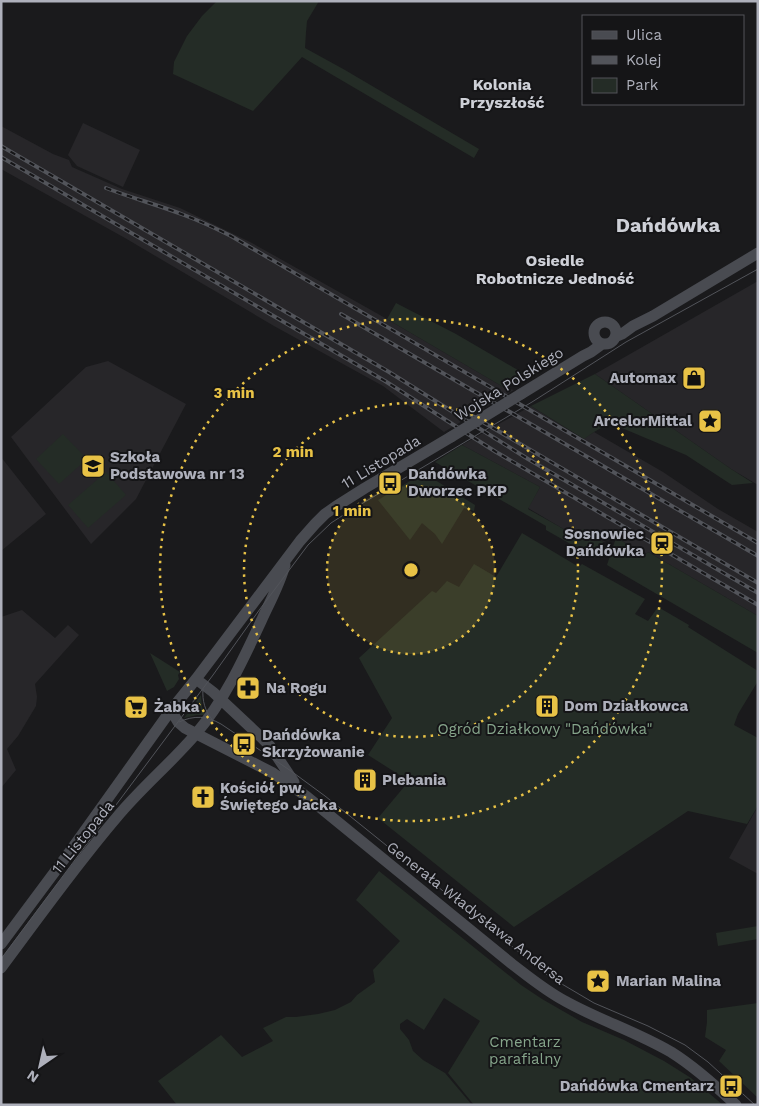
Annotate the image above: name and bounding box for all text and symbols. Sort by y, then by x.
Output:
legend [582,15,744,105]
text: Ulica [626,26,663,44]
text: Kolej [626,51,661,69]
district label: Kolonia Przyszłość [459,75,545,112]
text: Park [626,76,659,94]
district label: Dańdówka [616,213,721,237]
district label: Osiedle Robotnicze Jedność [476,251,634,288]
street label: Wojska Polskiego [451,343,567,425]
shop icon: Automax [681,365,707,391]
place label: Automax [609,369,676,387]
text: 3 min [214,384,254,402]
place icon: ArcelorMittal [697,408,723,434]
place label: ArcelorMittal [594,412,692,430]
street label: 11 Listopada [338,431,424,493]
text: 2 min [272,443,314,461]
place label: Szkoła Podstawowa nr 13 [110,448,245,483]
school or university icon: Szkoła Podstawowa nr 13 [80,453,106,479]
place label: Dańdówka Dworzec PKP [408,465,507,500]
bus stop icon: Dańdówka Dworzec PKP [377,470,403,496]
text: 1 min [333,502,371,520]
place label: Sosnowiec Dańdówka [564,525,644,560]
station icon: Sosnowiec Dańdówka [649,530,675,556]
centre of rings [402,561,420,579]
pharmacy icon: Na Rogu [235,675,261,701]
place label: Na Rogu [266,679,327,697]
building icon: Dom Działkowca [534,693,560,719]
supermarket icon: Żabka [123,694,149,720]
place label: Dom Działkowca [564,697,688,715]
place label: Żabka [154,698,200,716]
park label: Ogród Działkowy "Dańdówka" [438,720,652,738]
place label: Dańdówka Skrzyżowanie [262,726,365,761]
bus stop icon: Dańdówka Skrzyżowanie [231,731,257,757]
building icon: Plebania [352,767,378,793]
place label: Plebania [382,771,446,789]
place label: Kościół pw. Świętego Jacka [220,779,337,814]
church icon: Kościół pw. Świętego Jacka [190,784,216,810]
street label: 11 Listopada [48,796,118,877]
street label: Generała Władysława Andersa [383,838,569,989]
place icon: Marian Malina [585,968,611,994]
place label: Marian Malina [616,972,721,990]
park label: Cmentarz parafialny [489,1033,561,1068]
north arrow [15,1041,65,1091]
text: N [24,1067,42,1086]
bus stop icon: Dańdówka Cmentarz [718,1073,744,1099]
place label: Dańdówka Cmentarz [560,1077,714,1095]

